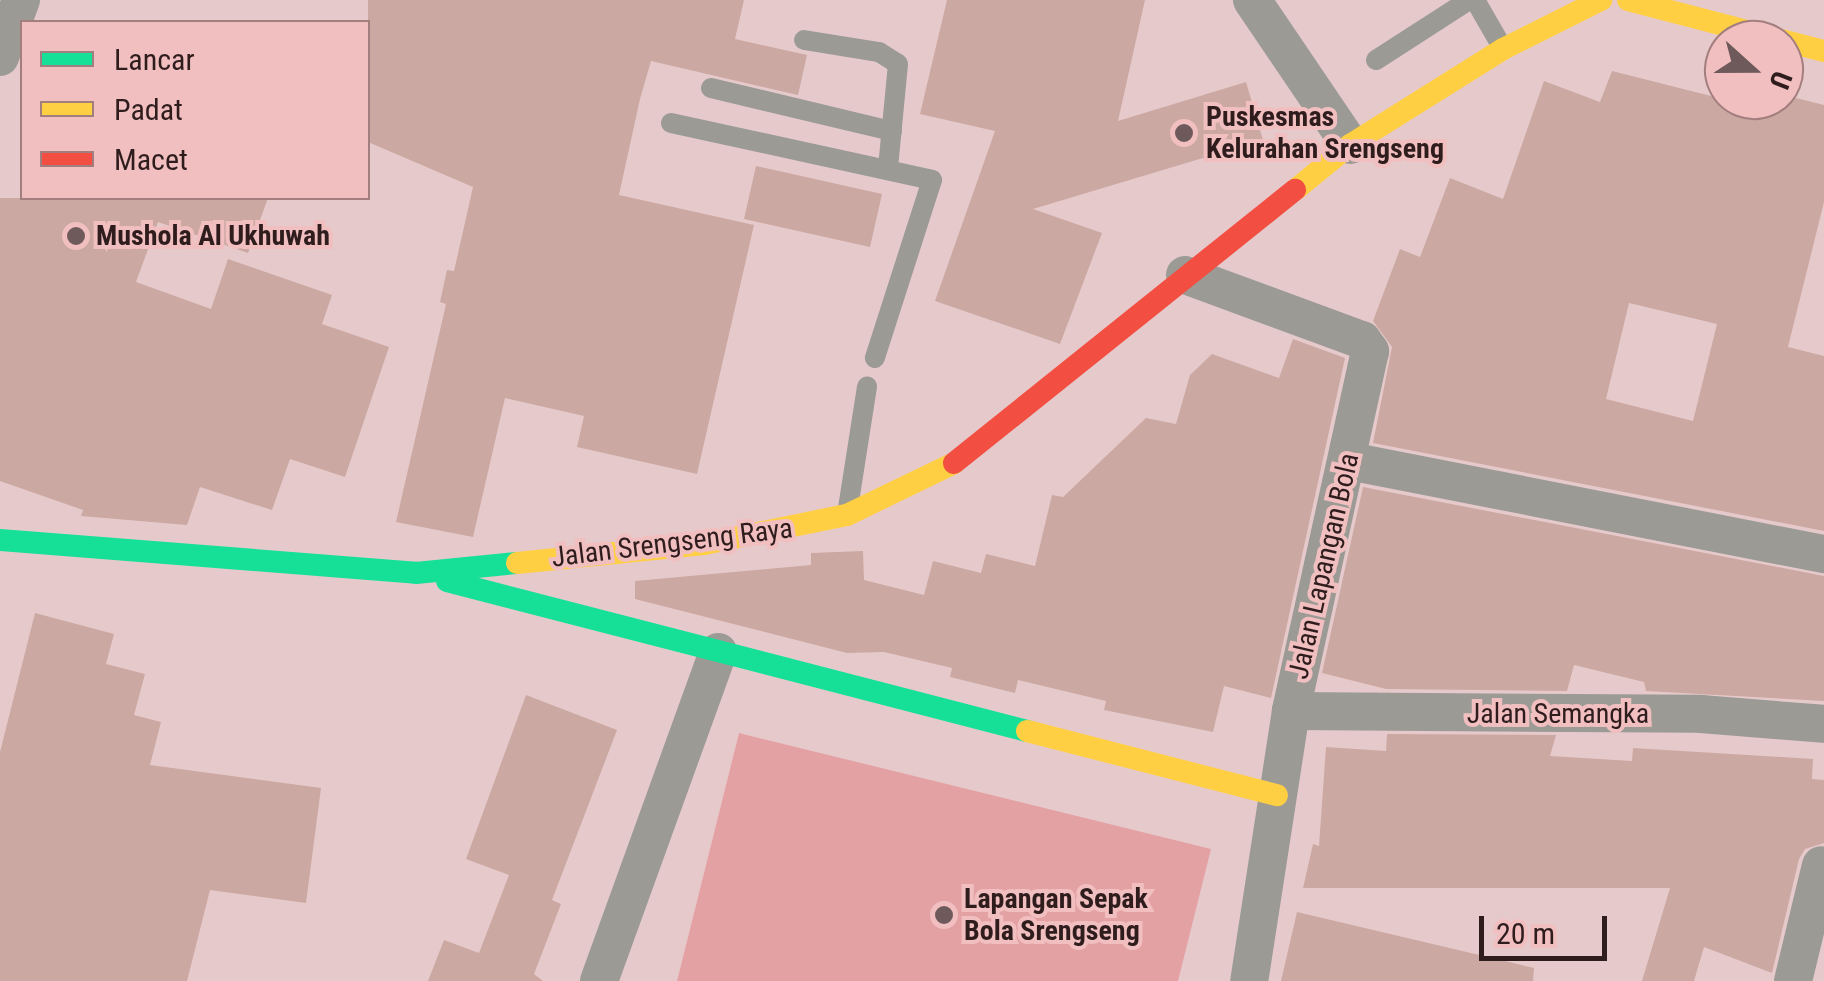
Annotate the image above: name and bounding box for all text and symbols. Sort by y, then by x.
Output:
legend [20,20,370,200]
north arrow [1704,20,1804,120]
text: Lancar [114,42,195,77]
text: U [1762,67,1799,94]
text: Padat [114,92,183,127]
place label: Puskesmas Kelurahan Srengseng [1206,100,1444,166]
marker: Puskesmas Kelurahan Srengseng [1171,120,1197,146]
text: Macet [114,142,188,177]
place label: Mushola Al Ukhuwah [96,219,330,253]
marker: Mushola Al Ukhuwah [65,225,87,247]
street label: Jalan Lapangan Bola [1282,450,1366,682]
street label: Jalan Srengseng Raya [550,512,794,574]
street label: Jalan Semangka [1467,697,1649,731]
place label: Lapangan Sepak Bola Srengseng [964,882,1148,948]
scale bar [1484,896,1612,958]
marker: Lapangan Sepak Bola Srengseng [933,904,955,926]
text: 20 m [1496,916,1555,951]

